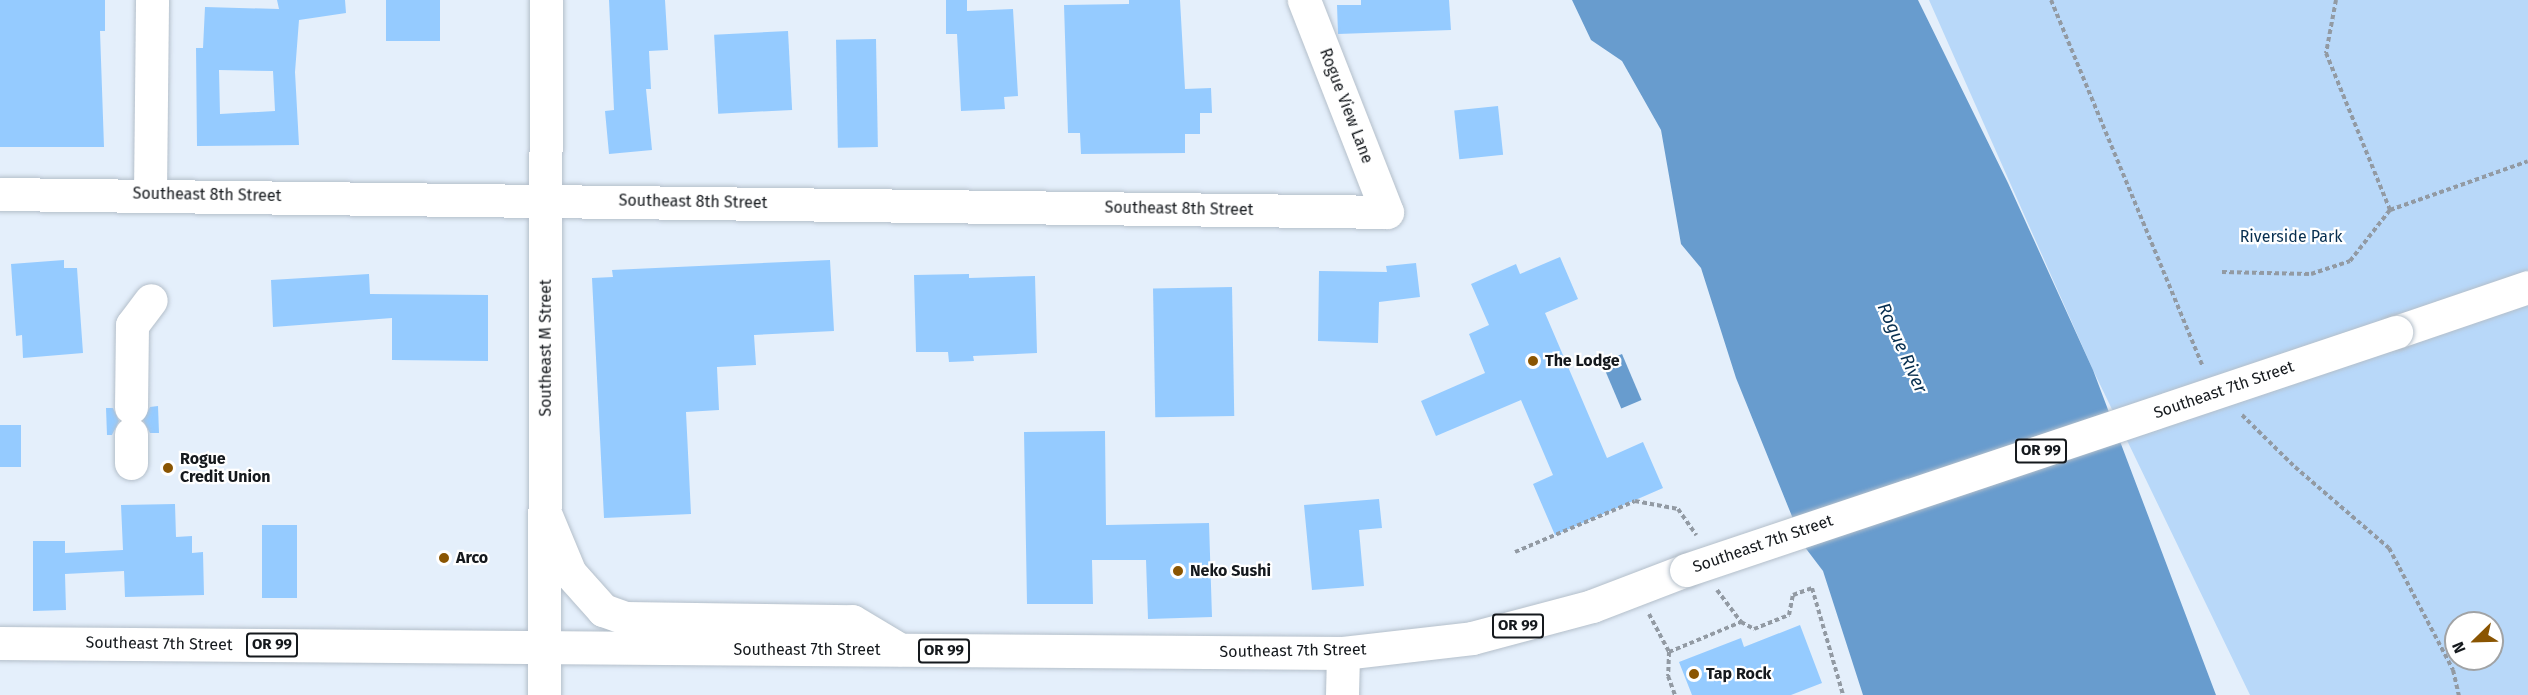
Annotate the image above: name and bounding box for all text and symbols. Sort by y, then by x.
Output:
street label: Rogue View Lane [1315,46,1377,166]
street label: Southeast 8th Street [132,184,282,206]
street label: Southeast 8th Street [618,191,768,213]
street label: Southeast 8th Street [1104,198,1254,220]
park label: Riverside Park [2240,227,2342,247]
street label: Southeast M Street [536,279,556,417]
water label: Rogue River [1873,300,1931,396]
place label: The Lodge [1545,351,1620,371]
marker: The Lodge [1526,354,1540,368]
street label: Southeast 7th Street [2151,357,2297,423]
road number: OR 99 [2014,439,2068,463]
place label: Rogue Credit Union [180,449,271,487]
marker: Rogue Credit Union [161,461,175,475]
street label: Southeast 7th Street [1690,511,1836,577]
place label: Arco [456,548,488,568]
marker: Arco [437,551,451,565]
place label: Neko Sushi [1190,561,1271,581]
marker: Neko Sushi [1171,564,1185,578]
north arrow [2444,611,2504,671]
road number: OR 99 [1491,614,1545,638]
street label: Southeast 7th Street [85,633,233,655]
road number: OR 99 [245,633,299,657]
road number: OR 99 [917,639,971,663]
text: N [2448,639,2470,656]
street label: Southeast 7th Street [733,640,881,660]
street label: Southeast 7th Street [1219,640,1367,662]
place label: Tap Rock [1706,664,1771,684]
marker: Tap Rock [1687,667,1701,681]

